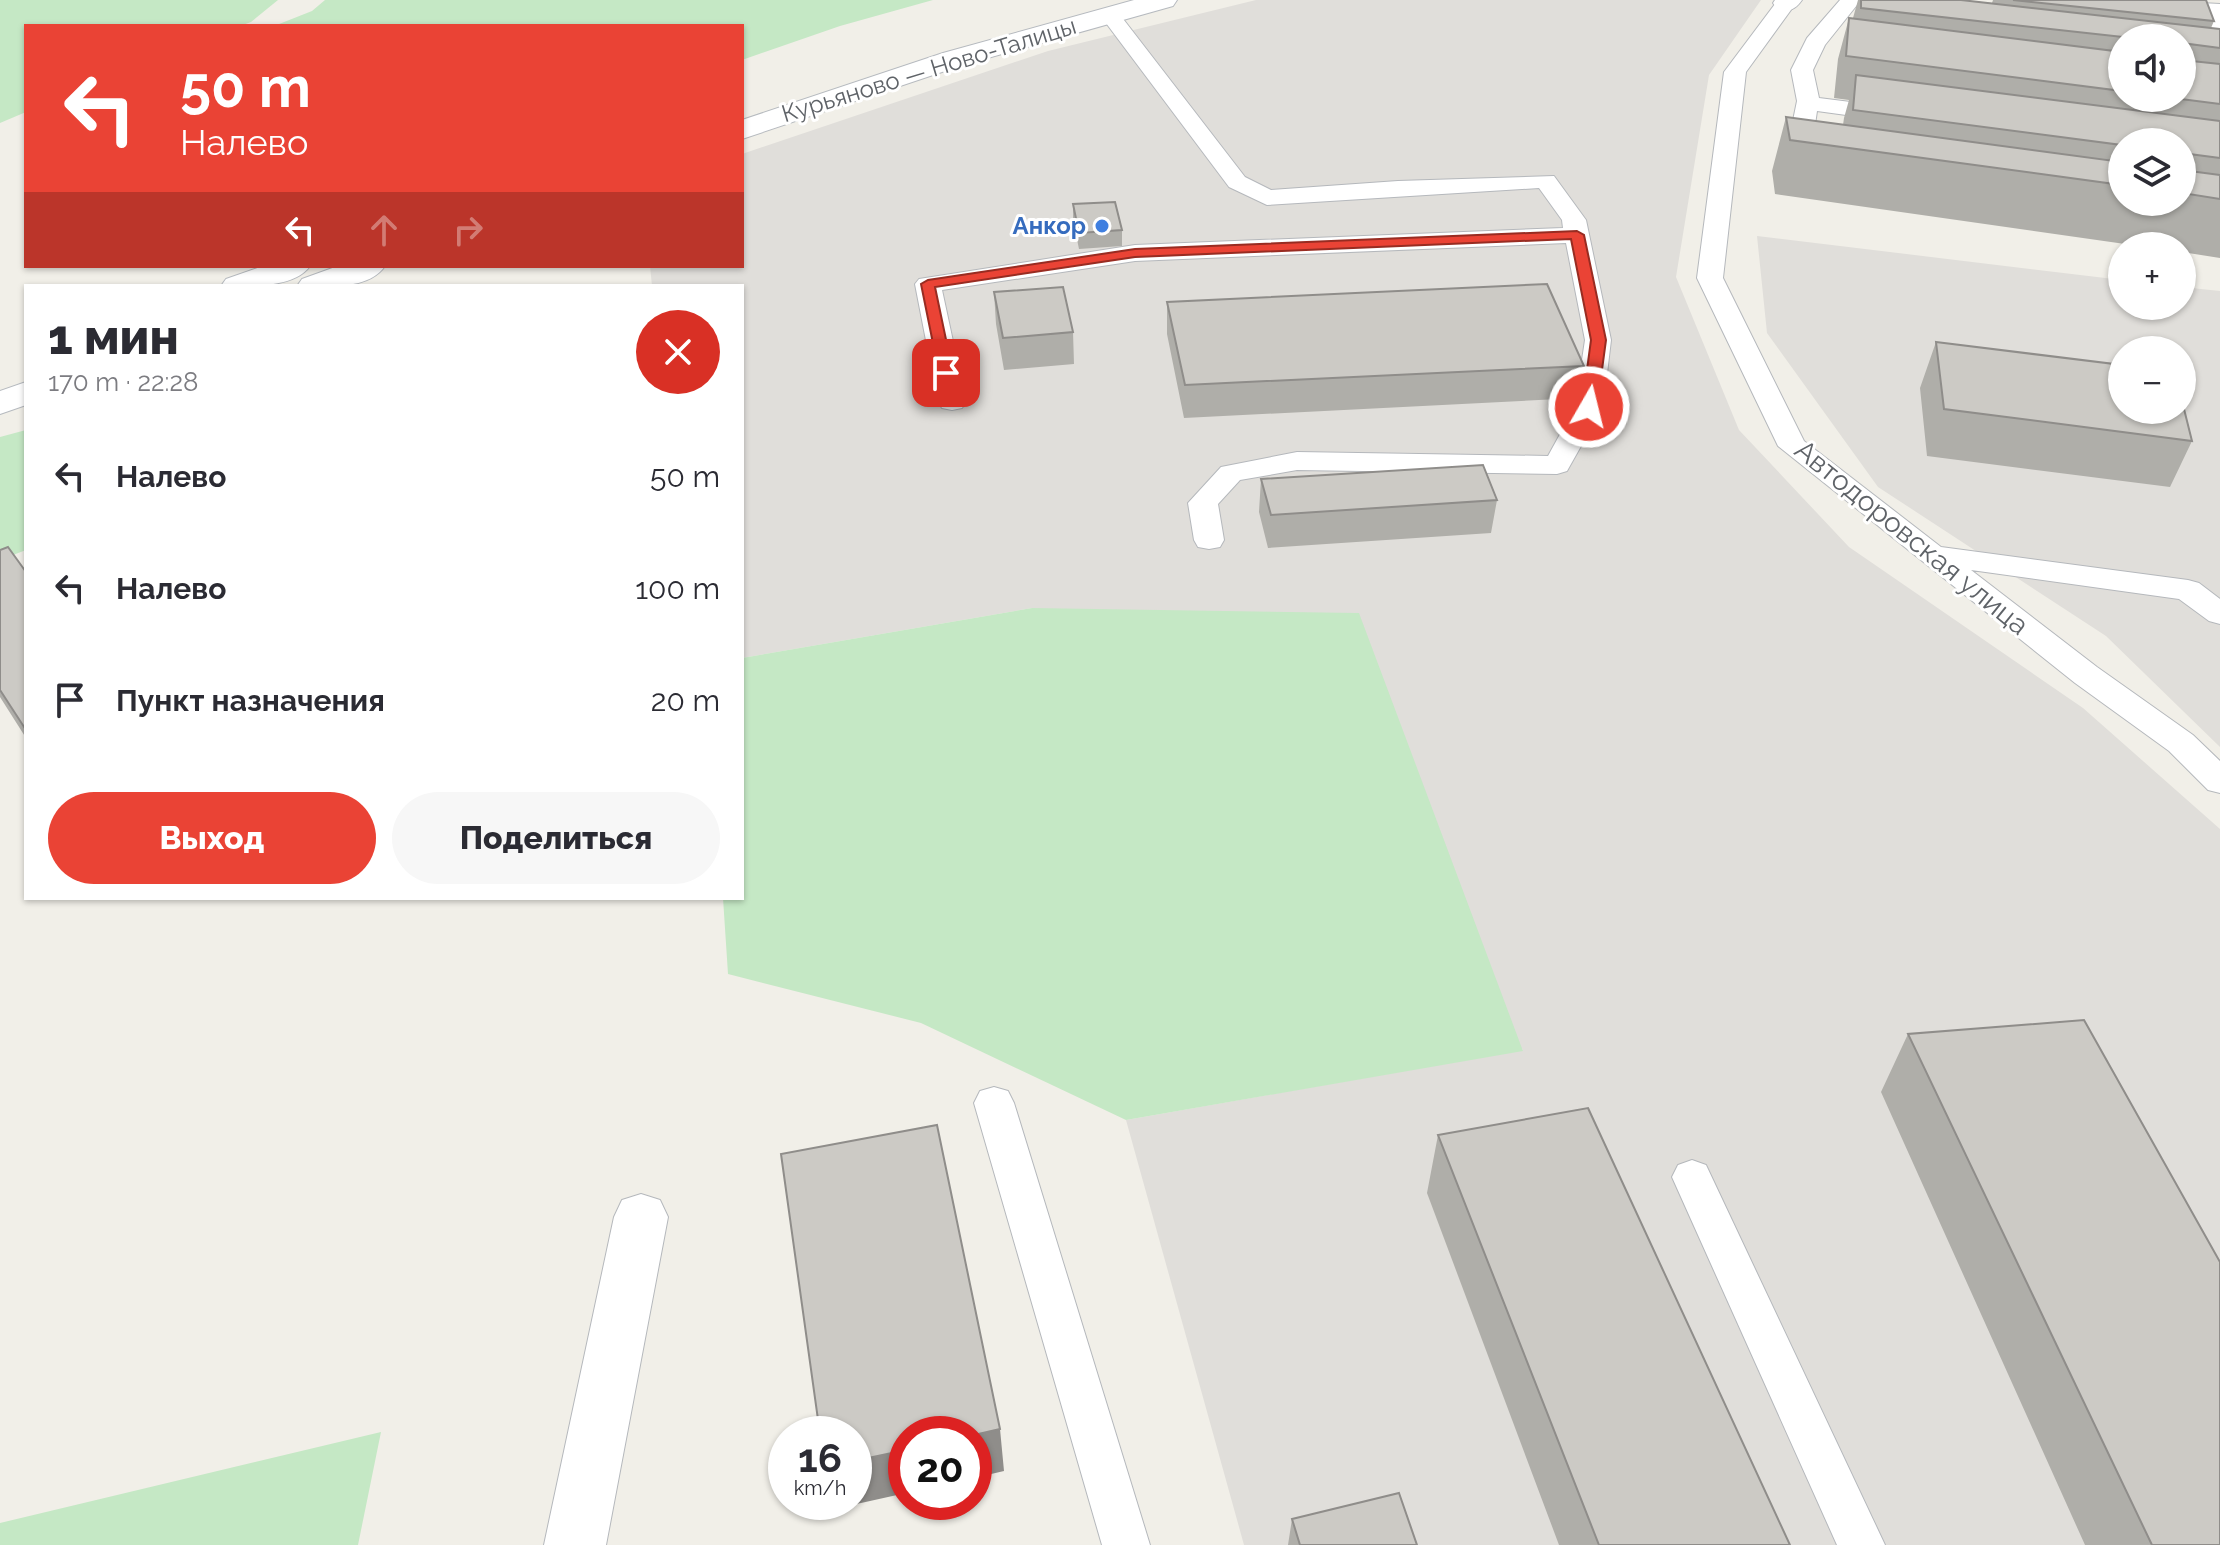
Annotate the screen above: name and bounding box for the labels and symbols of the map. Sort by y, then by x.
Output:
street label: Курьяново — Ново-Талицы [778,11,1080,128]
place label: Анкор [1013,211,1086,240]
marker: Анкор [1093,217,1111,235]
pin [912,339,980,407]
position arrow [1547,365,1631,449]
street label: Автодоровская улица [1788,433,2035,642]
speed limit sign: 20 [888,1416,992,1520]

